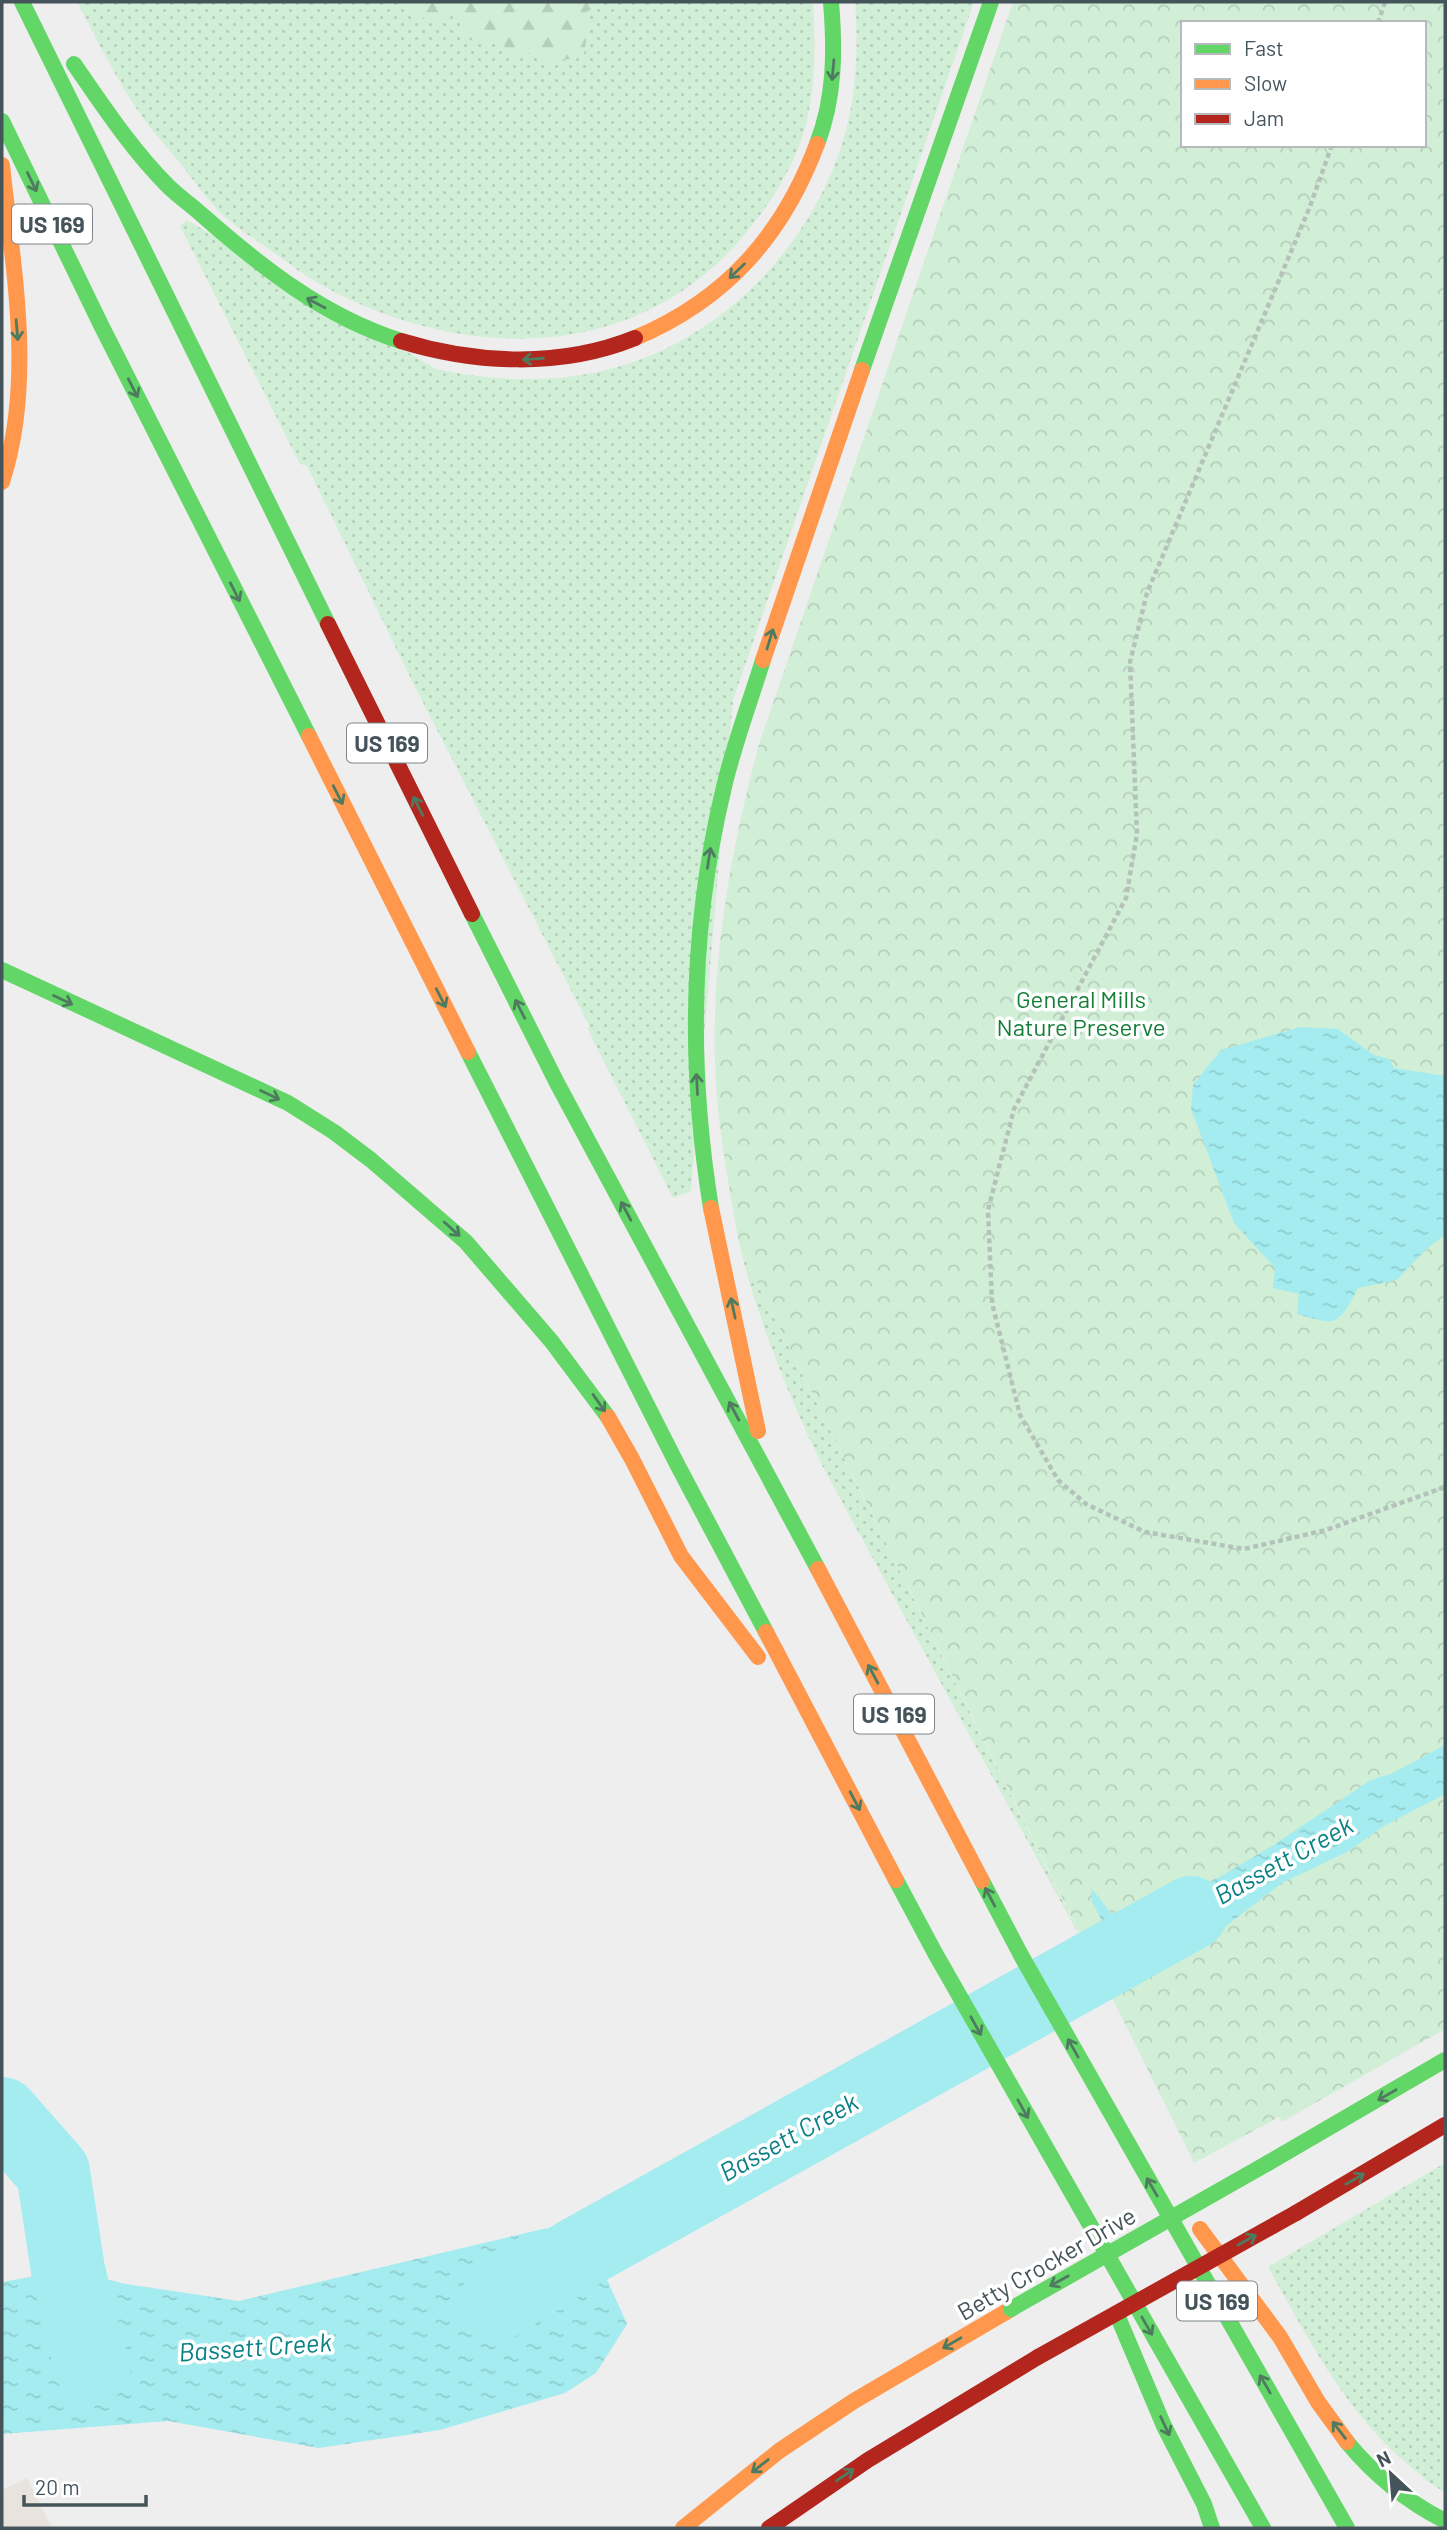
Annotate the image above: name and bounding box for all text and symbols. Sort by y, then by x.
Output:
legend [1181,21,1426,147]
text: Fast [1244,35,1284,60]
one-way arrow [826,58,839,81]
text: Slow [1244,70,1287,95]
text: Jam [1244,105,1284,130]
one-way arrow [26,172,39,193]
road number: US 169 [12,204,92,244]
one-way arrow [729,262,746,279]
one-way arrow [307,295,327,309]
one-way arrow [11,318,24,341]
one-way arrow [522,352,545,365]
one-way arrow [127,377,141,398]
one-way arrow [229,581,243,601]
one-way arrow [765,628,778,650]
road number: US 169 [347,723,427,762]
one-way arrow [332,784,346,805]
one-way arrow [411,796,425,817]
one-way arrow [703,847,716,869]
park label: General Mills Nature Preserve [996,984,1166,1041]
one-way arrow [434,987,448,1008]
one-way arrow [52,993,73,1007]
one-way arrow [513,999,526,1020]
one-way arrow [690,1073,703,1096]
one-way arrow [259,1089,280,1102]
one-way arrow [618,1201,632,1222]
one-way arrow [443,1221,461,1237]
one-way arrow [725,1297,739,1320]
one-way arrow [592,1393,606,1412]
one-way arrow [726,1401,740,1422]
one-way arrow [865,1664,879,1684]
road number: US 169 [854,1694,934,1734]
one-way arrow [849,1790,862,1811]
water label: Bassett Creek [1208,1808,1358,1910]
one-way arrow [983,1887,997,1907]
one-way arrow [969,2015,983,2035]
one-way arrow [1066,2038,1079,2059]
water label: Bassett Creek [713,2085,863,2187]
one-way arrow [1377,2088,1397,2102]
one-way arrow [1016,2099,1030,2119]
one-way arrow [1345,2171,1365,2185]
one-way arrow [1145,2177,1159,2197]
street label: Betty Crocker Drive [952,2200,1140,2326]
one-way arrow [1237,2233,1257,2247]
one-way arrow [1050,2274,1070,2288]
road number: US 169 [1177,2282,1257,2320]
one-way arrow [1140,2315,1154,2335]
water label: Bassett Creek [177,2325,333,2367]
one-way arrow [942,2336,962,2350]
one-way arrow [1258,2374,1271,2395]
one-way arrow [1159,2415,1172,2436]
one-way arrow [1331,2421,1346,2440]
north arrow [1356,2439,1426,2509]
text: N [1373,2445,1394,2471]
one-way arrow [752,2458,770,2473]
scale bar [24,2464,147,2508]
one-way arrow [834,2468,854,2482]
text: 20 m [35,2474,80,2499]

